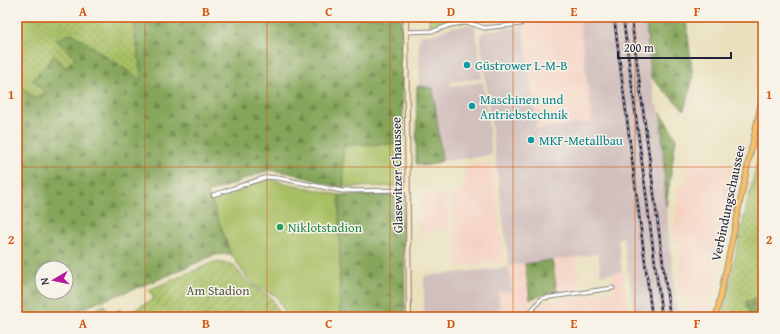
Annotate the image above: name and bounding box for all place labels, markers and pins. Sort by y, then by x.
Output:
place label: Güstrower L-M-B [475,56,568,75]
marker: Güstrower L-M-B [462,60,472,70]
place label: Maschinen und Antriebstechnik [480,90,568,124]
marker: Maschinen und Antriebstechnik [467,101,477,111]
place label: MKF-Metallbau [539,131,623,150]
marker: MKF-Metallbau [526,135,536,145]
place label: Niklotstadion [288,218,363,237]
marker: Niklotstadion [275,222,285,232]

